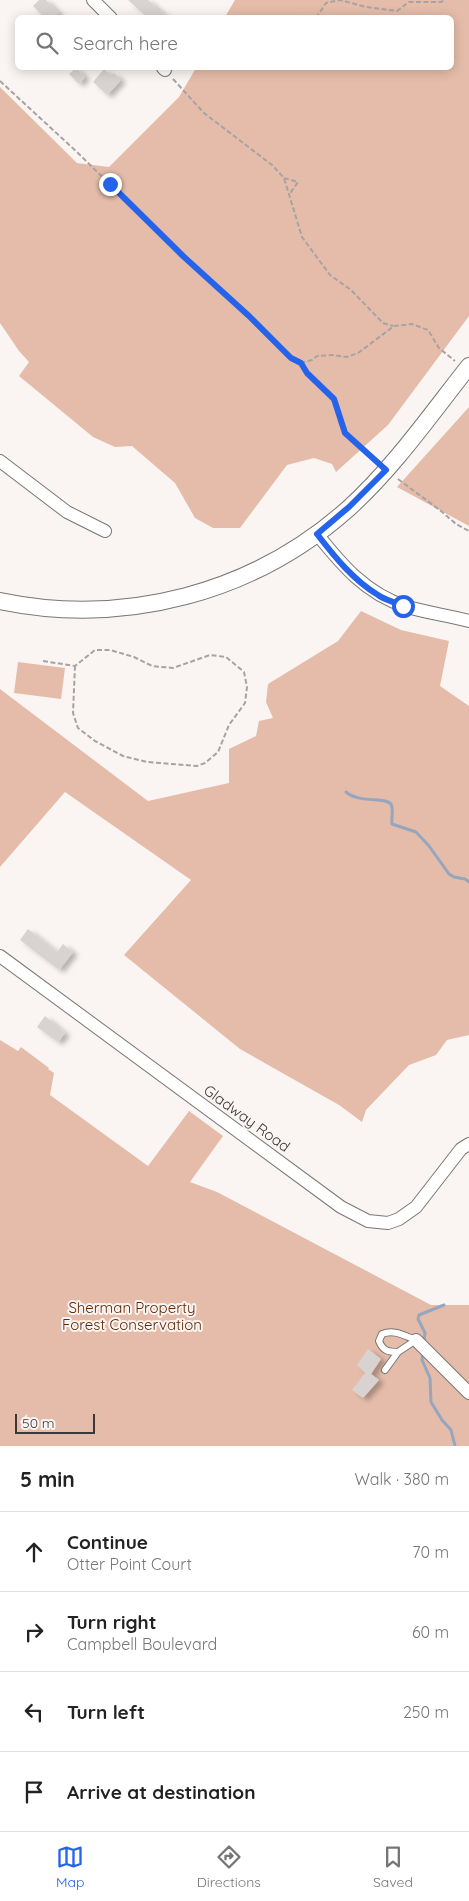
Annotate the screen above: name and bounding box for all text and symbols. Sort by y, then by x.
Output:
search box [15,15,454,70]
icon: search [33,29,61,57]
text: Search here [73,31,178,55]
route end [99,173,122,196]
route start [392,595,415,618]
street label: Gladway Road [200,1080,294,1156]
park label: Sherman Property Forest Conservation [62,1298,202,1334]
scale bar [15,1411,95,1434]
text: 50 m [22,1414,55,1432]
text: 5 min [20,1466,75,1492]
text: Walk · 380 m [354,1469,449,1489]
text: Continue [67,1530,148,1554]
icon: ahead [20,1538,48,1566]
text: 70 m [412,1542,449,1562]
text: Otter Point Court [67,1554,192,1574]
text: Turn right [67,1610,156,1634]
icon: right [20,1618,48,1646]
text: 60 m [412,1622,449,1642]
text: Campbell Boulevard [67,1634,217,1654]
icon: left [20,1698,48,1726]
text: Turn left [67,1700,145,1724]
text: 250 m [403,1702,449,1722]
icon: arrive [20,1778,48,1806]
text: Arrive at destination [67,1780,256,1804]
tab: Map [56,1843,85,1891]
tab: Directions [197,1843,261,1891]
tab: Saved [373,1843,413,1891]

